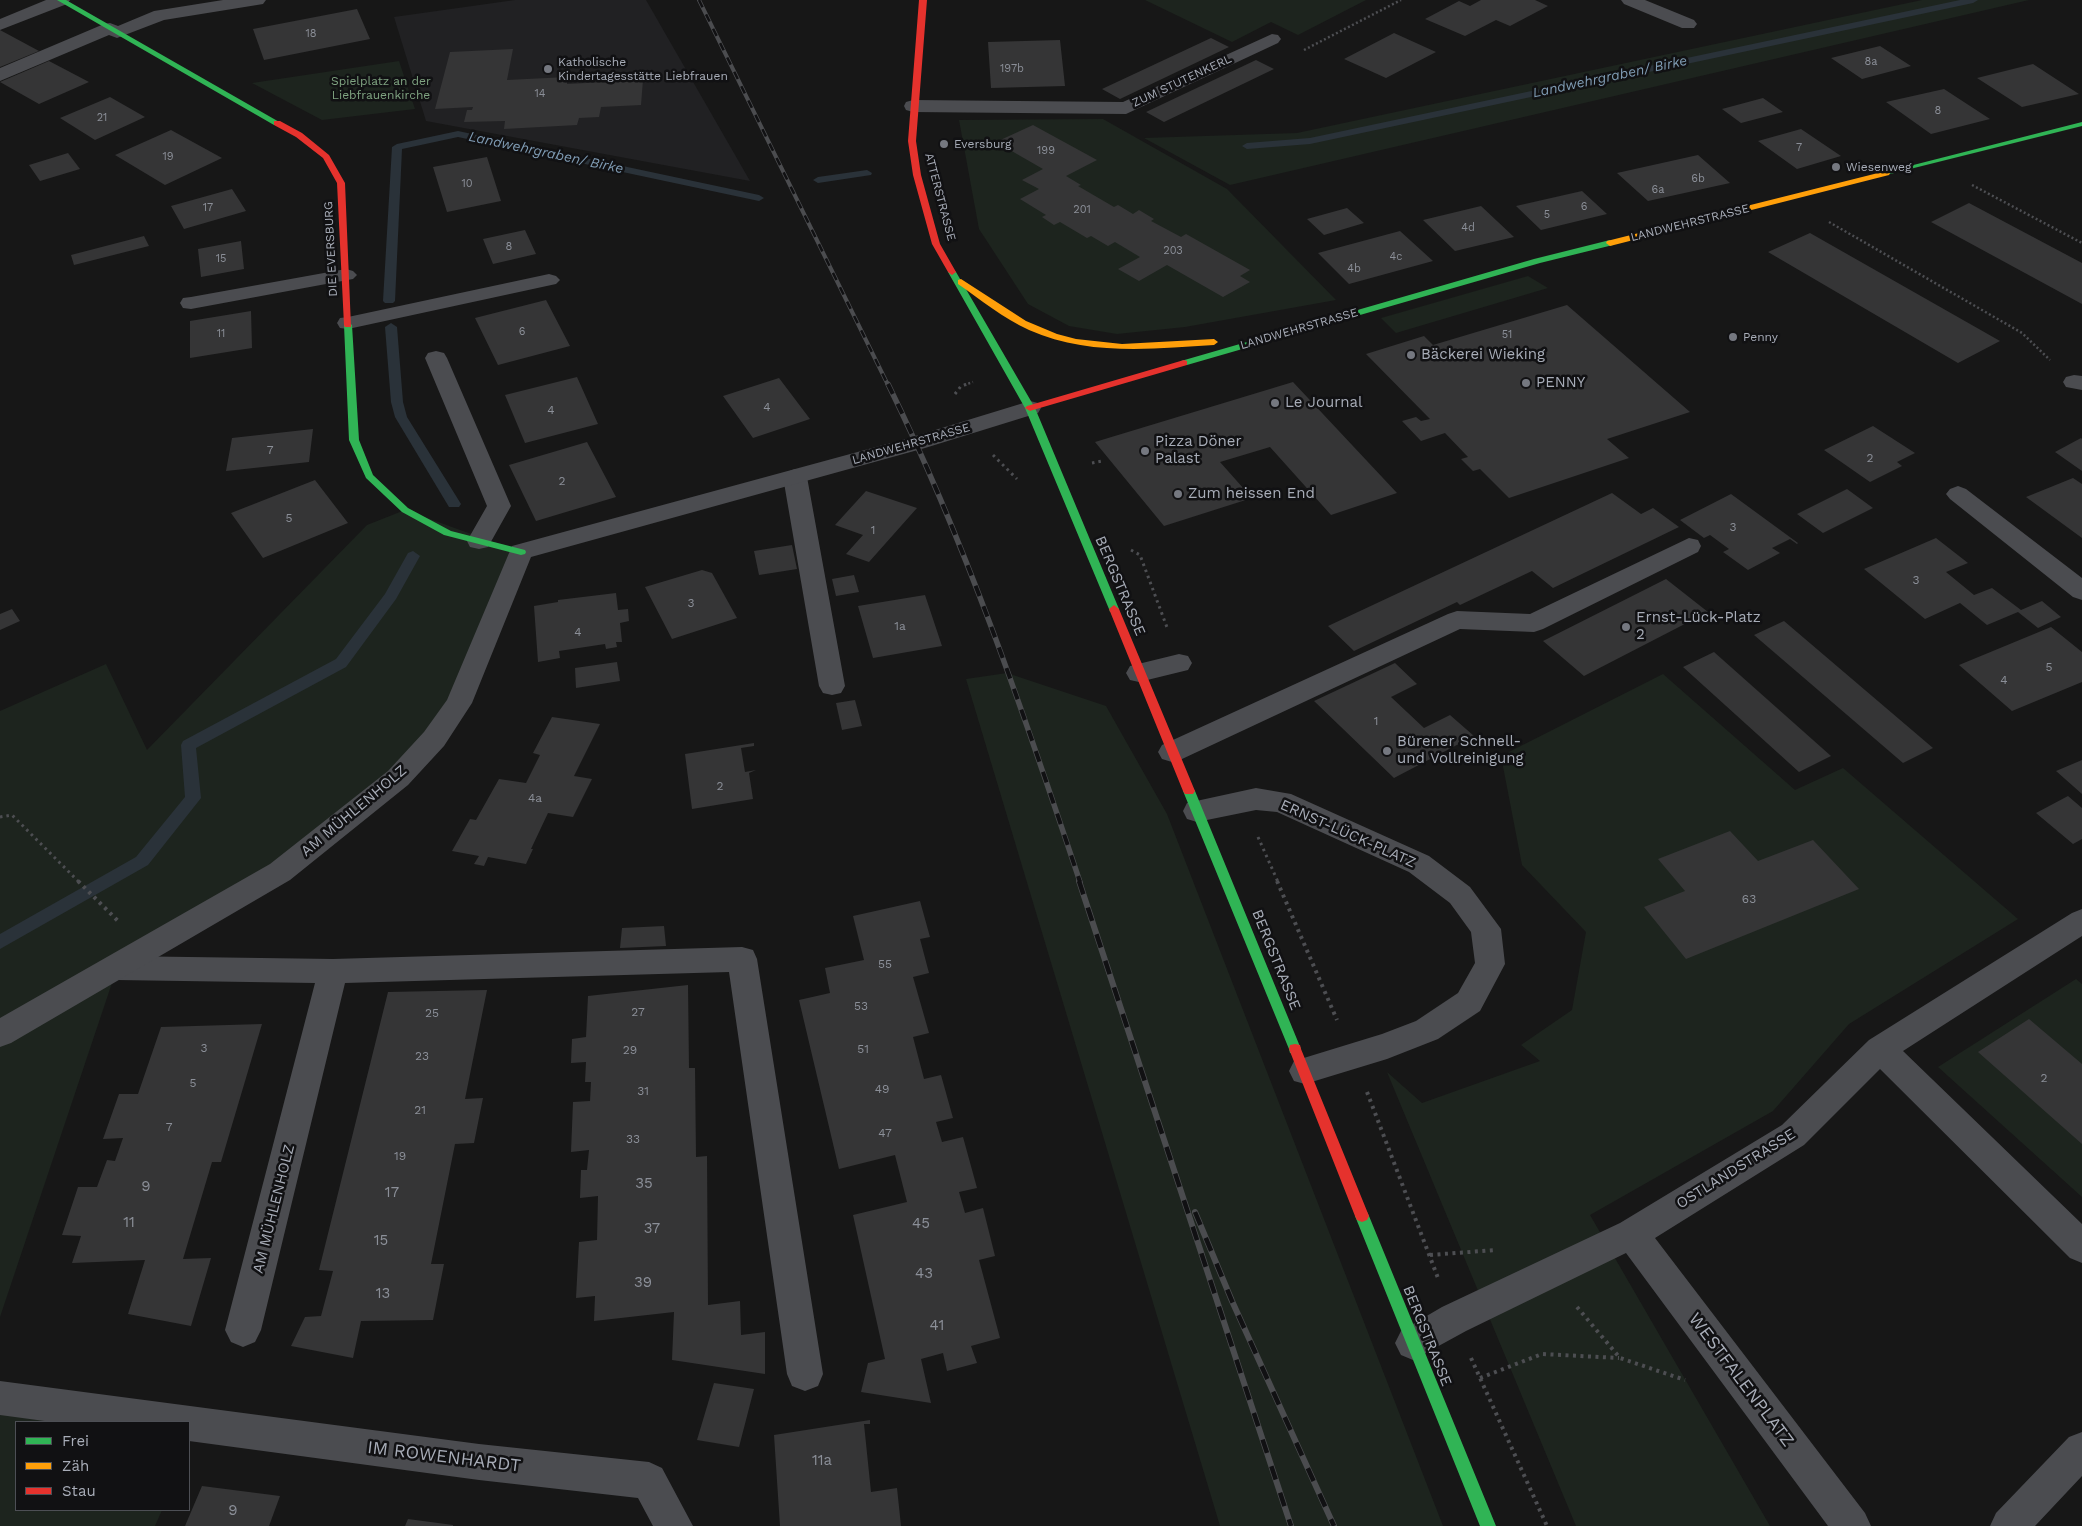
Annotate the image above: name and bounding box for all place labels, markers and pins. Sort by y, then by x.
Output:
place label: Katholische Kindertagesstätte Liebfrauen [558,55,728,83]
marker: Katholische Kindertagesstätte Liebfrauen [542,63,554,75]
place label: Eversburg [954,137,1011,151]
marker: Eversburg [938,138,950,150]
place label: Wiesenweg [1846,160,1911,174]
marker: Wiesenweg [1830,161,1842,173]
place label: Penny [1743,330,1778,344]
marker: Penny [1727,331,1739,343]
place label: Bäckerei Wieking [1421,346,1545,364]
marker: Bäckerei Wieking [1405,349,1417,361]
place label: PENNY [1536,374,1585,392]
marker: PENNY [1520,377,1532,389]
place label: Le Journal [1285,394,1363,412]
marker: Le Journal [1269,397,1281,409]
place label: Pizza Döner Palast [1155,433,1242,468]
marker: Pizza Döner Palast [1139,445,1151,457]
place label: Zum heissen End [1188,485,1315,503]
marker: Zum heissen End [1172,488,1184,500]
place label: Ernst-Lück-Platz 2 [1636,609,1761,644]
marker: Ernst-Lück-Platz 2 [1620,621,1632,633]
place label: Bürener Schnell- und Vollreinigung [1397,733,1524,768]
marker: Bürener Schnell- und Vollreinigung [1381,745,1393,757]

